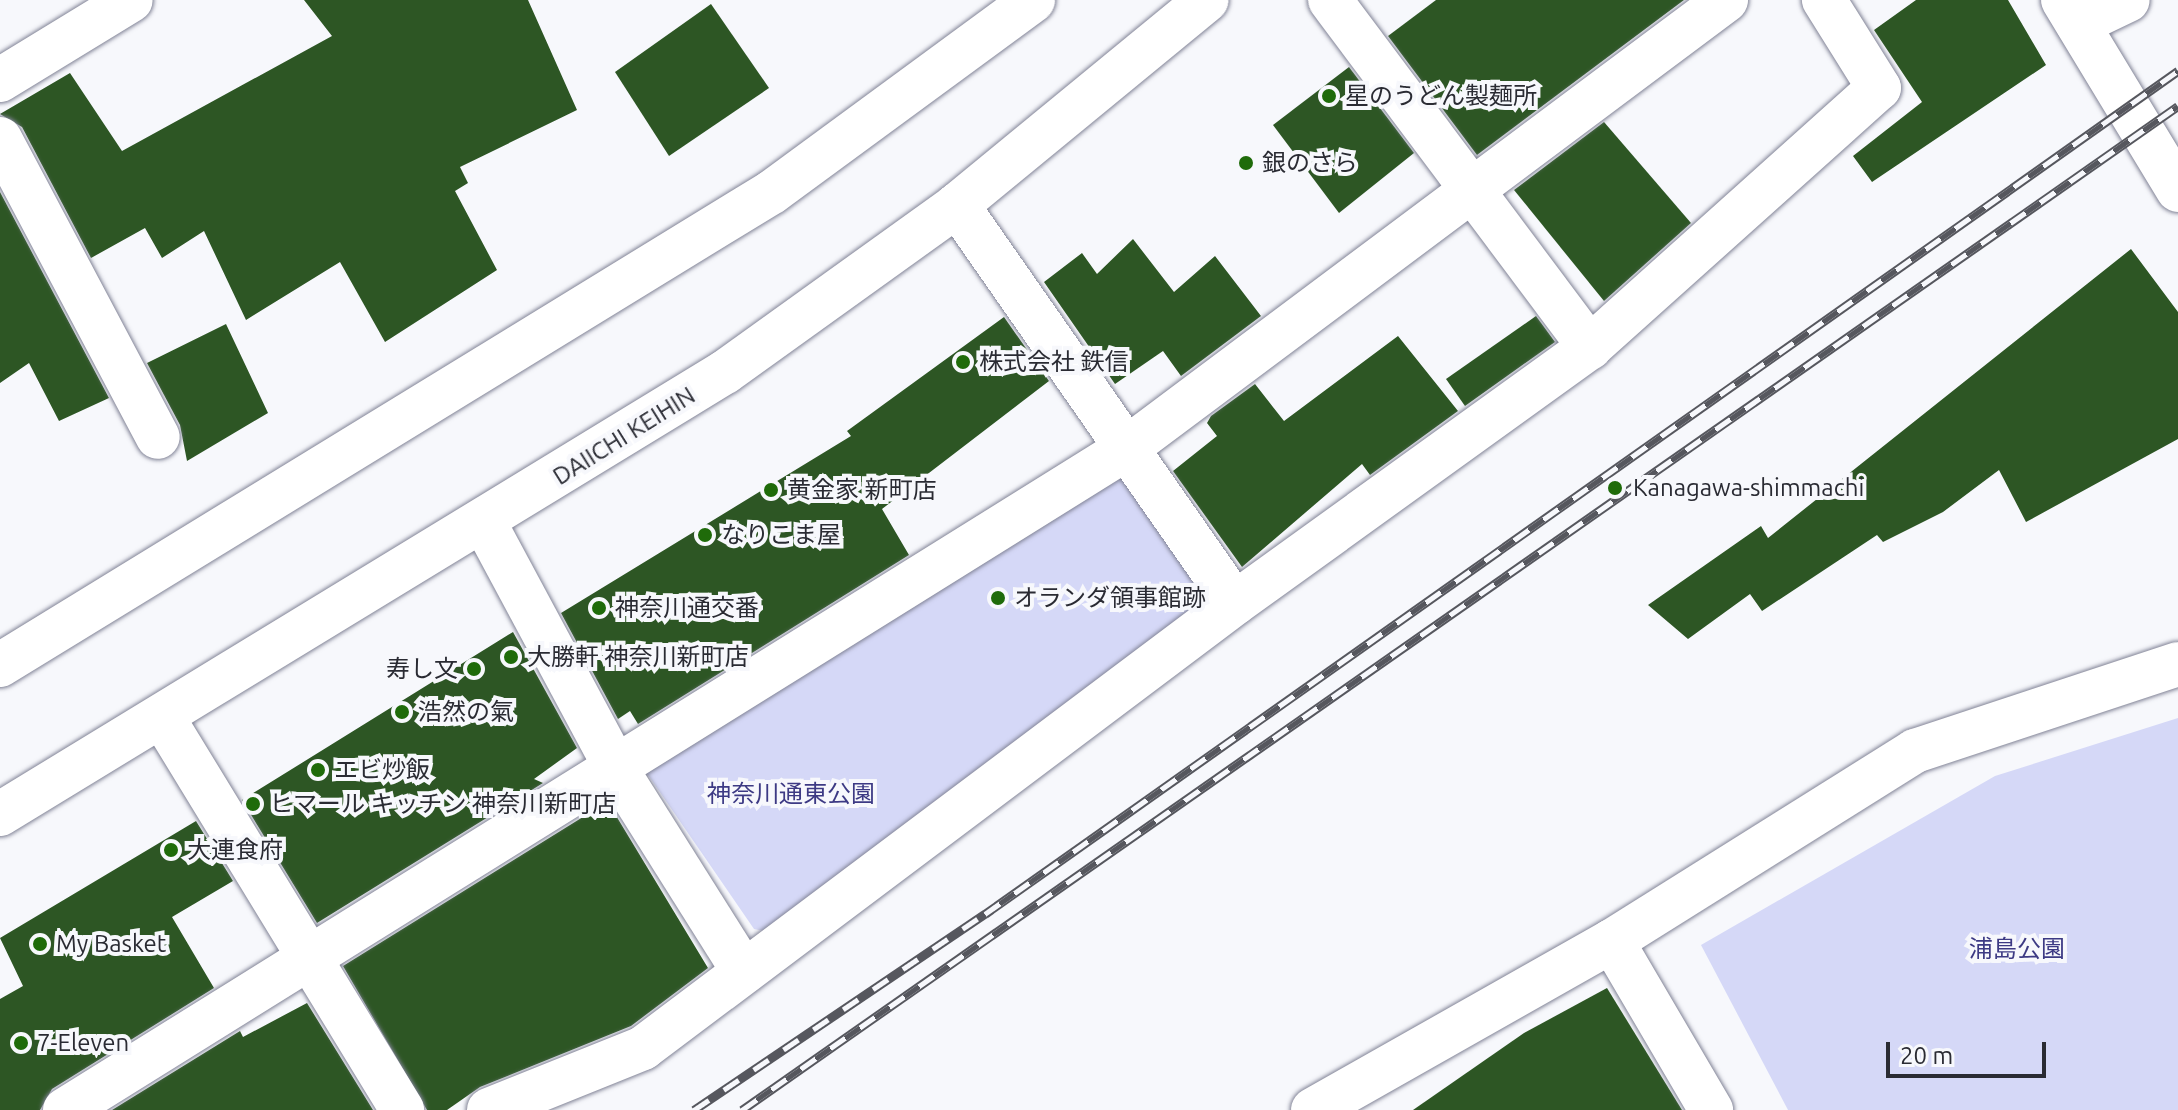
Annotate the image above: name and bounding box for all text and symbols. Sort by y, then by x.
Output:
place label: 星のうどん製麺所 [1345,82,1537,110]
marker: 星のうどん製麺所 [1320,87,1338,105]
place label: 銀のさら [1262,149,1358,177]
marker: 銀のさら [1237,154,1255,172]
place label: 株式会社 鉄信 [979,348,1128,376]
marker: 株式会社 鉄信 [954,353,972,371]
street label: DAIICHI KEIHIN [548,381,700,491]
place label: Kanagawa-shimmachi [1633,474,1864,502]
place label: 黄金家 新町店 [787,476,936,504]
marker: Kanagawa-shimmachi [1604,477,1626,499]
marker: 黄金家 新町店 [762,481,780,499]
place label: なりこま屋 [721,521,841,549]
marker: なりこま屋 [696,526,714,544]
place label: オランダ領事館跡 [1014,584,1206,612]
marker: オランダ領事館跡 [989,589,1007,607]
place label: 神奈川通交番 [615,594,759,622]
marker: 神奈川通交番 [590,599,608,617]
place label: 大勝軒 神奈川新町店 [527,643,748,671]
marker: 大勝軒 神奈川新町店 [502,648,520,666]
place label: 寿し文 [386,655,458,683]
marker: 寿し文 [465,660,483,678]
place label: 浩然の氣 [418,698,514,726]
marker: 浩然の氣 [393,703,411,721]
place label: エビ炒飯 [334,756,430,784]
marker: エビ炒飯 [309,761,327,779]
park label: 神奈川通東公園 [707,780,875,808]
place label: ヒマール キッチン 神奈川新町店 [269,790,616,818]
marker: ヒマール キッチン 神奈川新町店 [244,795,262,813]
place label: 大連食府 [187,836,283,864]
marker: 大連食府 [162,841,180,859]
place label: My Basket [56,930,166,958]
marker: My Basket [31,935,49,953]
park label: 浦島公園 [1969,935,2065,963]
scale bar [1890,1026,2050,1076]
place label: 7-Eleven [37,1029,129,1057]
marker: 7-Eleven [12,1034,30,1052]
text: 20 m [1900,1042,1953,1069]

